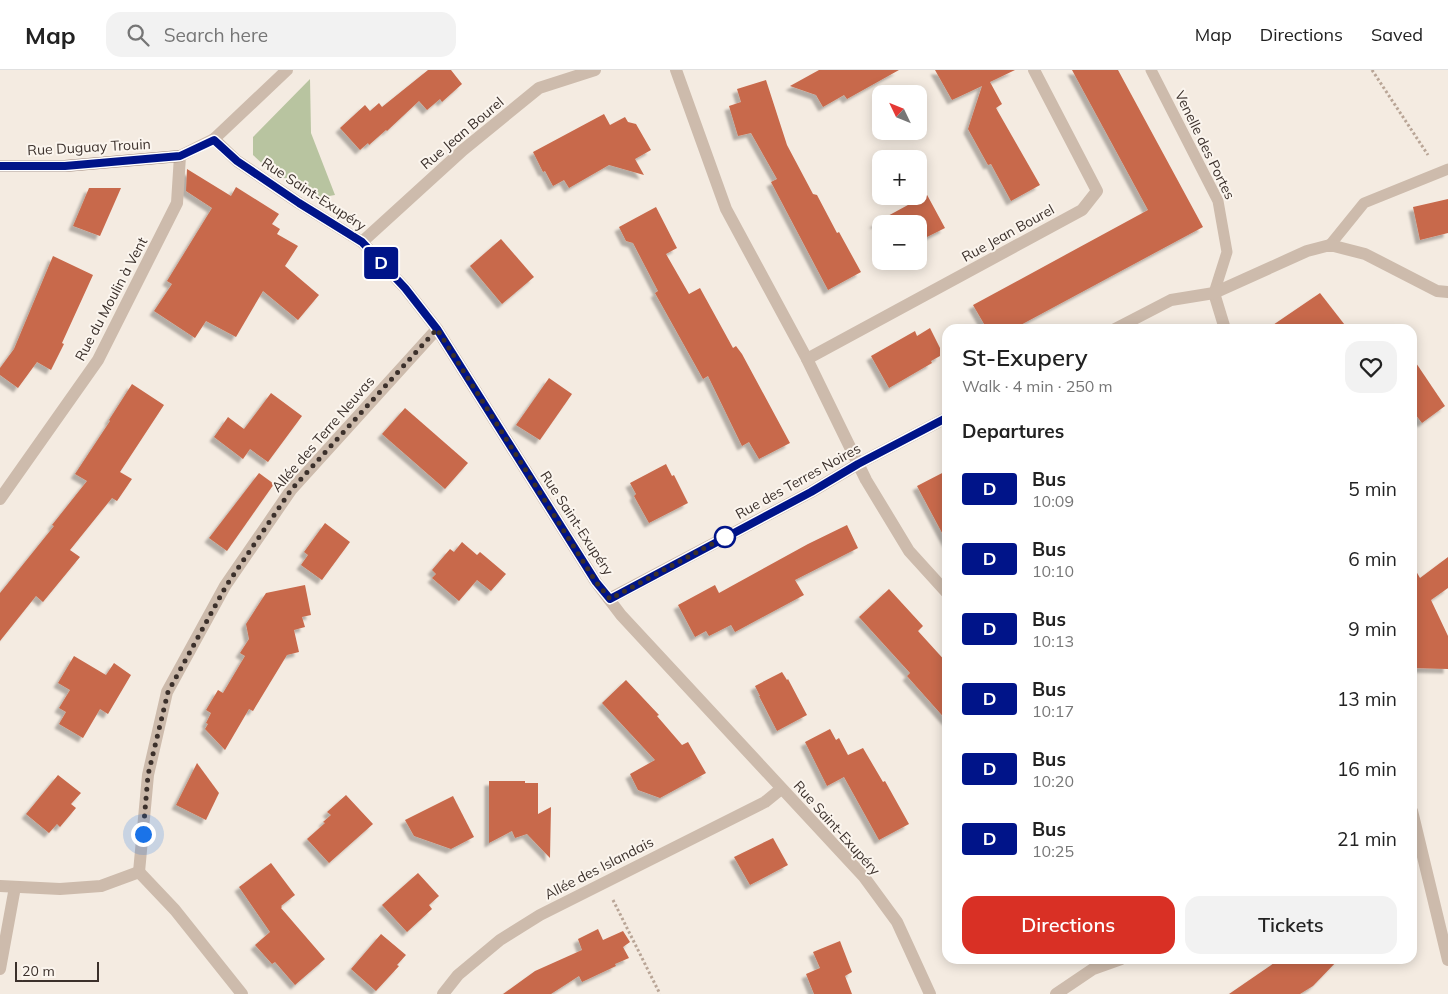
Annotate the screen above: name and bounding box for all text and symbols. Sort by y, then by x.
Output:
search box [106,12,456,57]
text: Map [25,20,76,50]
icon: search [124,21,152,49]
text: Search here [164,23,268,47]
text: Map [1195,23,1232,46]
text: Directions [1260,23,1343,46]
text: Saved [1371,23,1423,46]
north arrow [872,85,928,140]
map controls [872,85,927,270]
street label: Venelle des Portes [1171,88,1239,202]
street label: Rue Jean Bourel [417,93,507,173]
street label: Rue Duguay Trouin [27,135,151,159]
button: + [872,150,927,205]
street label: Rue Saint-Exupéry [258,153,370,235]
street label: Rue Jean Bourel [959,200,1057,266]
button: − [872,215,927,270]
street label: Rue du Moulin à Vent [71,234,151,364]
line badge: D [365,247,397,279]
text: D [374,251,388,274]
button: heart [1345,341,1397,393]
text: St-Exupery [962,342,1088,372]
street label: Allée des Terre Neuvas [268,372,378,496]
text: Walk · 4 min · 250 m [962,376,1113,396]
text: Departures [962,419,1064,443]
street label: Rue des Terres Noires [732,439,864,523]
street label: Rue Saint-Exupéry [536,467,618,579]
text: Bus [1032,467,1066,491]
text: D [983,477,996,500]
text: 5 min [1348,477,1397,501]
text: 10:09 [1032,491,1074,511]
unlabelled marker [714,526,736,548]
text: Bus [1032,537,1066,561]
text: D [983,547,996,570]
text: 6 min [1348,547,1397,571]
text: 10:10 [1032,561,1074,581]
text: Bus [1032,607,1066,631]
text: D [983,617,996,640]
text: 9 min [1348,617,1397,641]
text: 10:13 [1032,631,1074,651]
text: Bus [1032,677,1066,701]
text: D [983,687,996,710]
text: 13 min [1337,687,1397,711]
text: 10:17 [1032,701,1074,721]
text: Bus [1032,747,1066,771]
text: D [983,757,996,780]
text: 16 min [1337,757,1397,781]
text: 10:20 [1032,771,1074,791]
street label: Rue Saint-Exupéry [790,777,885,879]
text: Bus [1032,817,1066,841]
your location [131,822,156,847]
text: D [983,827,996,850]
text: 21 min [1337,827,1397,851]
street label: Allée des Islandais [541,833,657,903]
text: 10:25 [1032,841,1074,861]
button: Directions [962,896,1175,954]
button: Tickets [1185,896,1397,954]
scale bar [15,959,99,982]
text: 20 m [22,962,55,980]

